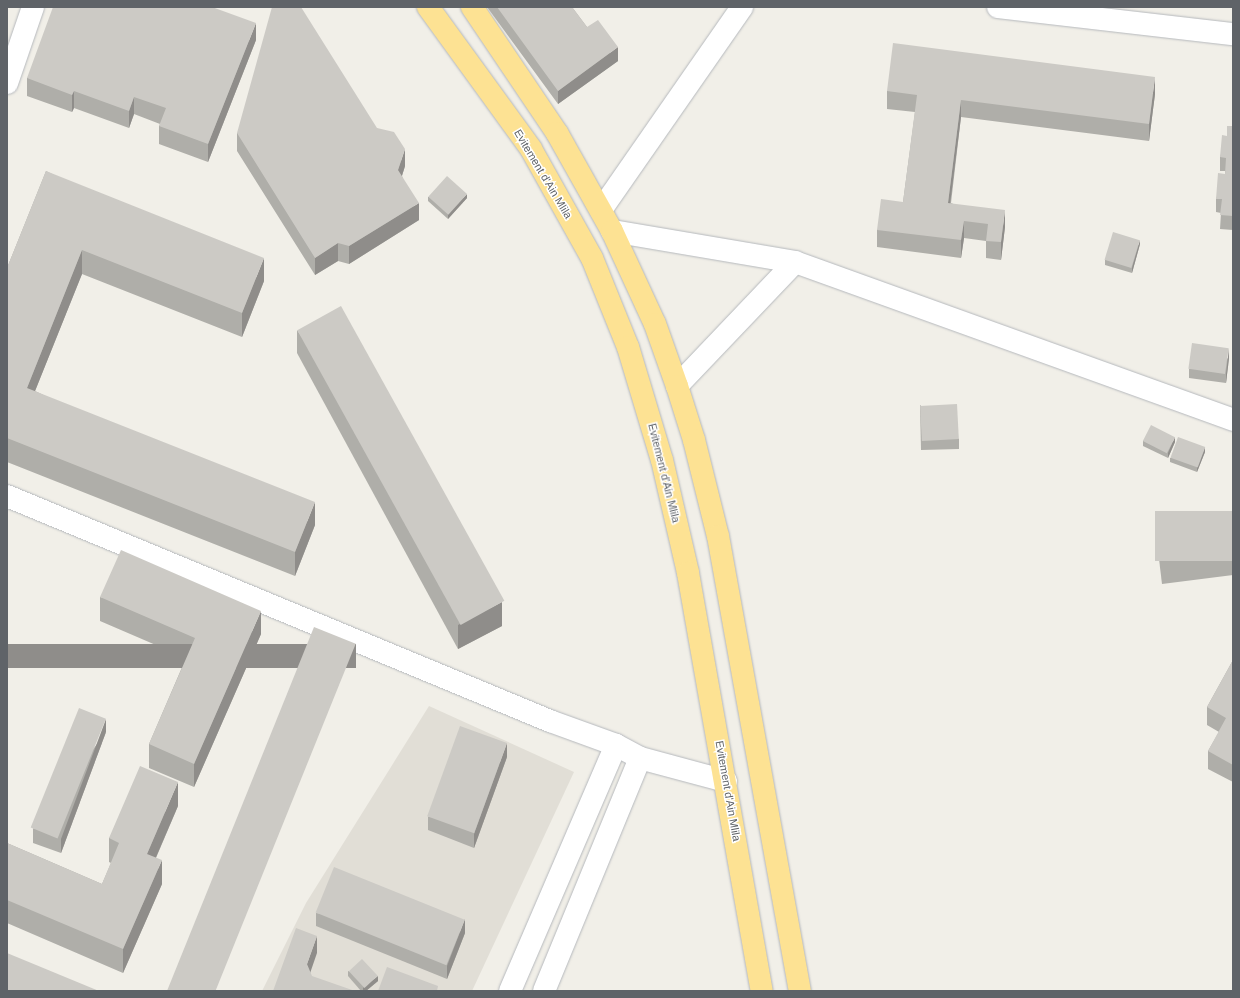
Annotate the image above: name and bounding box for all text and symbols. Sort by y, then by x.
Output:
street label: Evitement d'Ain Mlila [511,127,575,221]
street label: Evitement d'Ain Mlila [645,422,683,524]
street label: Evitement d'Ain Mlila [713,740,743,842]

